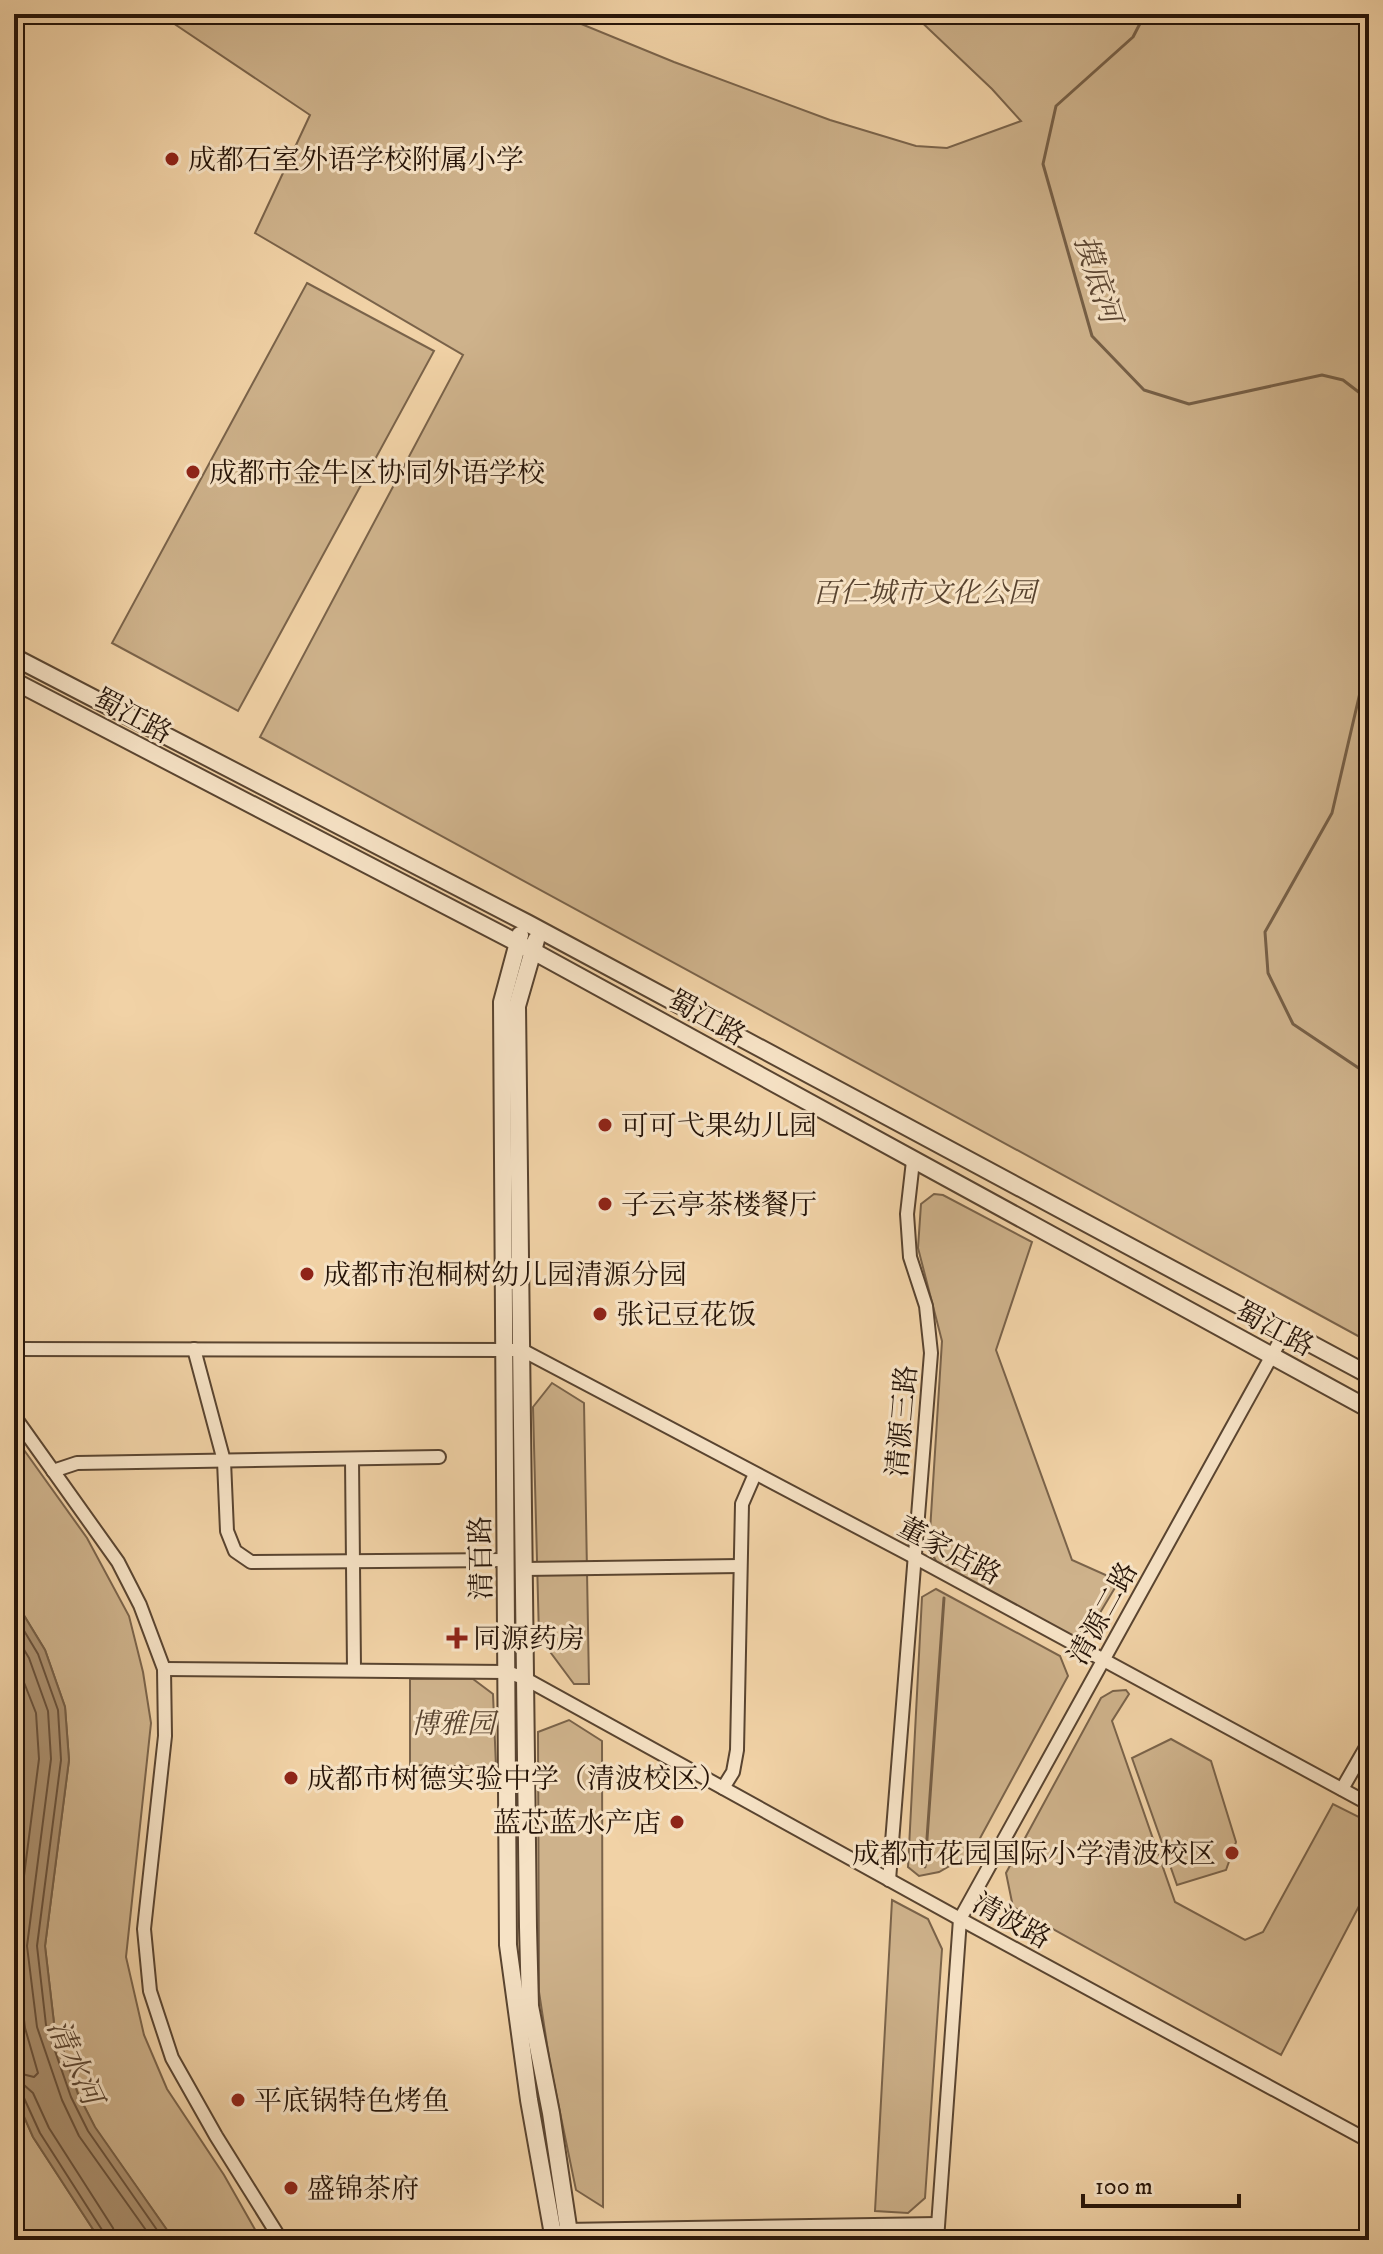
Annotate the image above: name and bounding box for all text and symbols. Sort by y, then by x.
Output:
place label: 成都石室外语学校附属小学 [188,143,524,178]
marker: 成都石室外语学校附属小学 [163,150,181,168]
water label: 摸底河 [1065,231,1130,333]
place label: 成都市金牛区协同外语学校 [209,456,545,491]
marker: 成都市金牛区协同外语学校 [184,463,202,481]
park label: 百仁城市文化公园 [812,576,1040,611]
street label: 蜀江路 [87,681,178,751]
street label: 蜀江路 [661,983,751,1054]
place label: 可可弋果幼儿园 [621,1109,817,1144]
marker: 可可弋果幼儿园 [596,1116,614,1134]
place label: 子云亭茶楼餐厅 [621,1188,817,1223]
marker: 子云亭茶楼餐厅 [596,1195,614,1213]
place label: 成都市泡桐树幼儿园清源分园 [323,1258,687,1293]
marker: 成都市泡桐树幼儿园清源分园 [298,1265,316,1283]
street label: 蜀江路 [1229,1294,1320,1364]
place label: 张记豆花饭 [616,1298,756,1333]
marker: 张记豆花饭 [591,1305,609,1323]
street label: 清源三路 [880,1364,925,1478]
street label: 董家店路 [892,1510,1007,1593]
street label: 清百路 [463,1516,500,1600]
street label: 清源二路 [1061,1556,1146,1671]
place label: 同源药房 [473,1622,585,1657]
marker: 同源药房 [448,1629,466,1647]
park label: 博雅园 [411,1707,499,1742]
place label: 成都市树德实验中学（清波校区） [307,1762,727,1797]
marker: 成都市树德实验中学（清波校区） [282,1769,300,1787]
place label: 蓝芯蓝水产店 [493,1806,661,1841]
marker: 蓝芯蓝水产店 [668,1813,686,1831]
place label: 成都市花园国际小学清波校区 [852,1837,1216,1872]
marker: 成都市花园国际小学清波校区 [1223,1844,1241,1862]
street label: 清波路 [966,1886,1056,1957]
water label: 清水河 [38,2014,112,2116]
place label: 平底锅特色烤鱼 [254,2084,450,2119]
marker: 平底锅特色烤鱼 [229,2091,247,2109]
scale bar [1083,2158,1239,2208]
place label: 盛锦茶府 [307,2172,419,2207]
text: 100 m [1095,2172,1153,2202]
marker: 盛锦茶府 [282,2179,300,2197]

